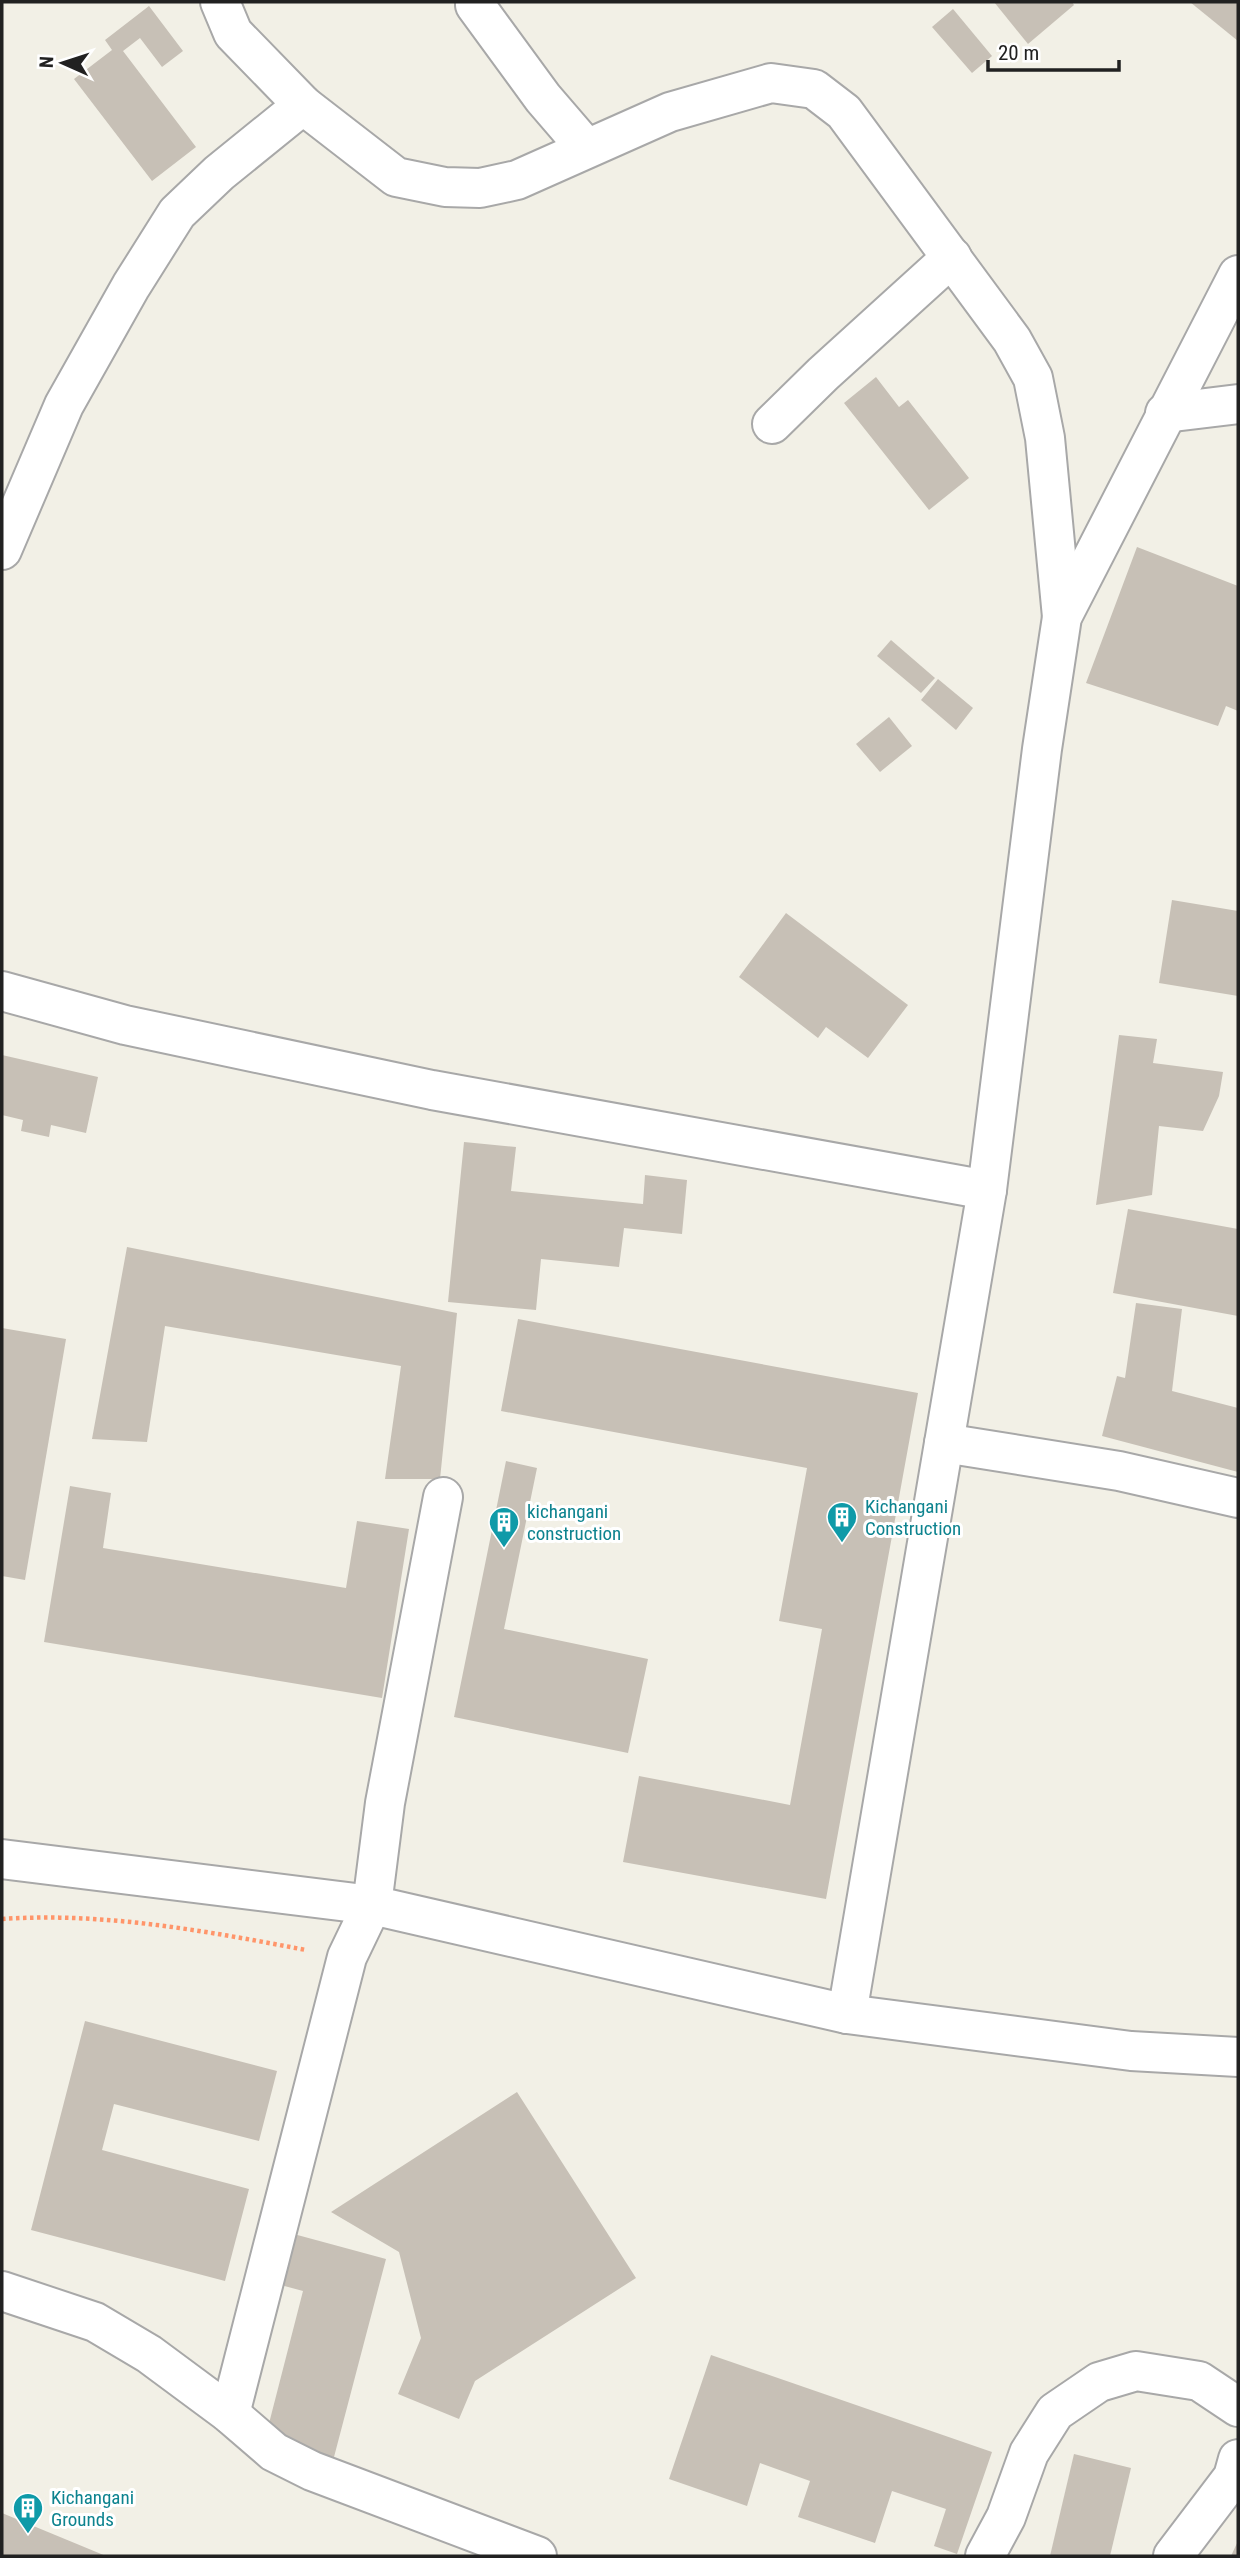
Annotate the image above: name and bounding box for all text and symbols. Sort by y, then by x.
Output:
north arrow [28,28,98,98]
scale bar [988,28,1119,72]
text: 20 m [998,41,1039,65]
text: N [35,56,58,69]
place label: Kichangani Construction [865,1495,961,1540]
place label: kichangani construction [527,1500,621,1545]
building icon: Kichangani Construction [825,1500,859,1544]
building icon: kichangani construction [487,1505,521,1549]
place label: Kichangani Grounds [51,2486,134,2531]
building icon: Kichangani Grounds [11,2491,45,2535]

